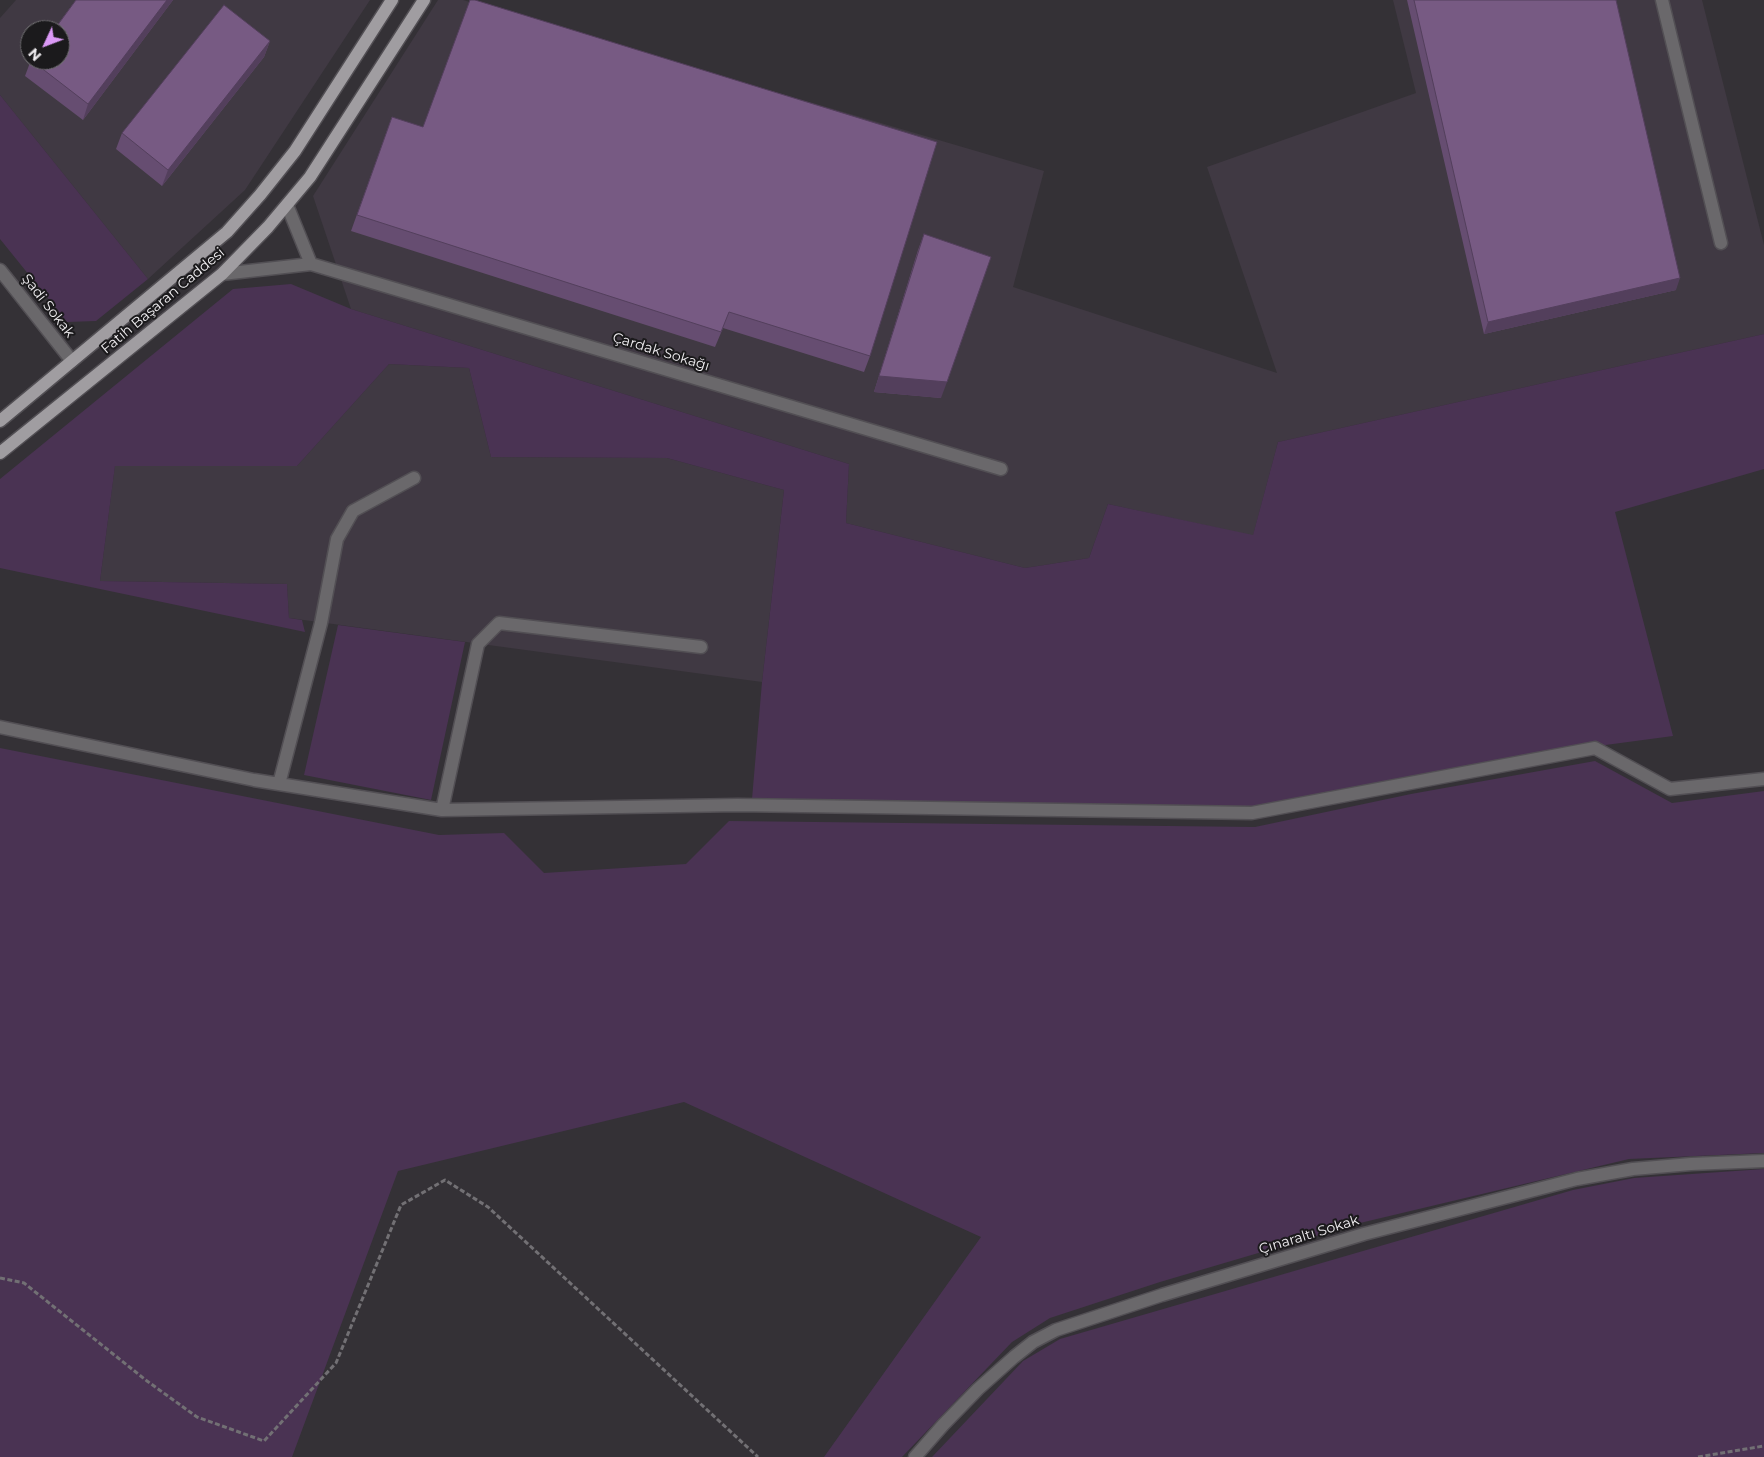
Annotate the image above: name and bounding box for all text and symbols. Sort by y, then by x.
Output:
north arrow [20,20,70,70]
text: N [24,44,45,65]
street label: Fatih Başaran Caddesi [98,244,228,358]
street label: Şadi Sokak [18,271,78,341]
street label: Çardak Sokağı [610,329,712,375]
street label: Çınaraltı Sokak [1257,1212,1361,1258]

